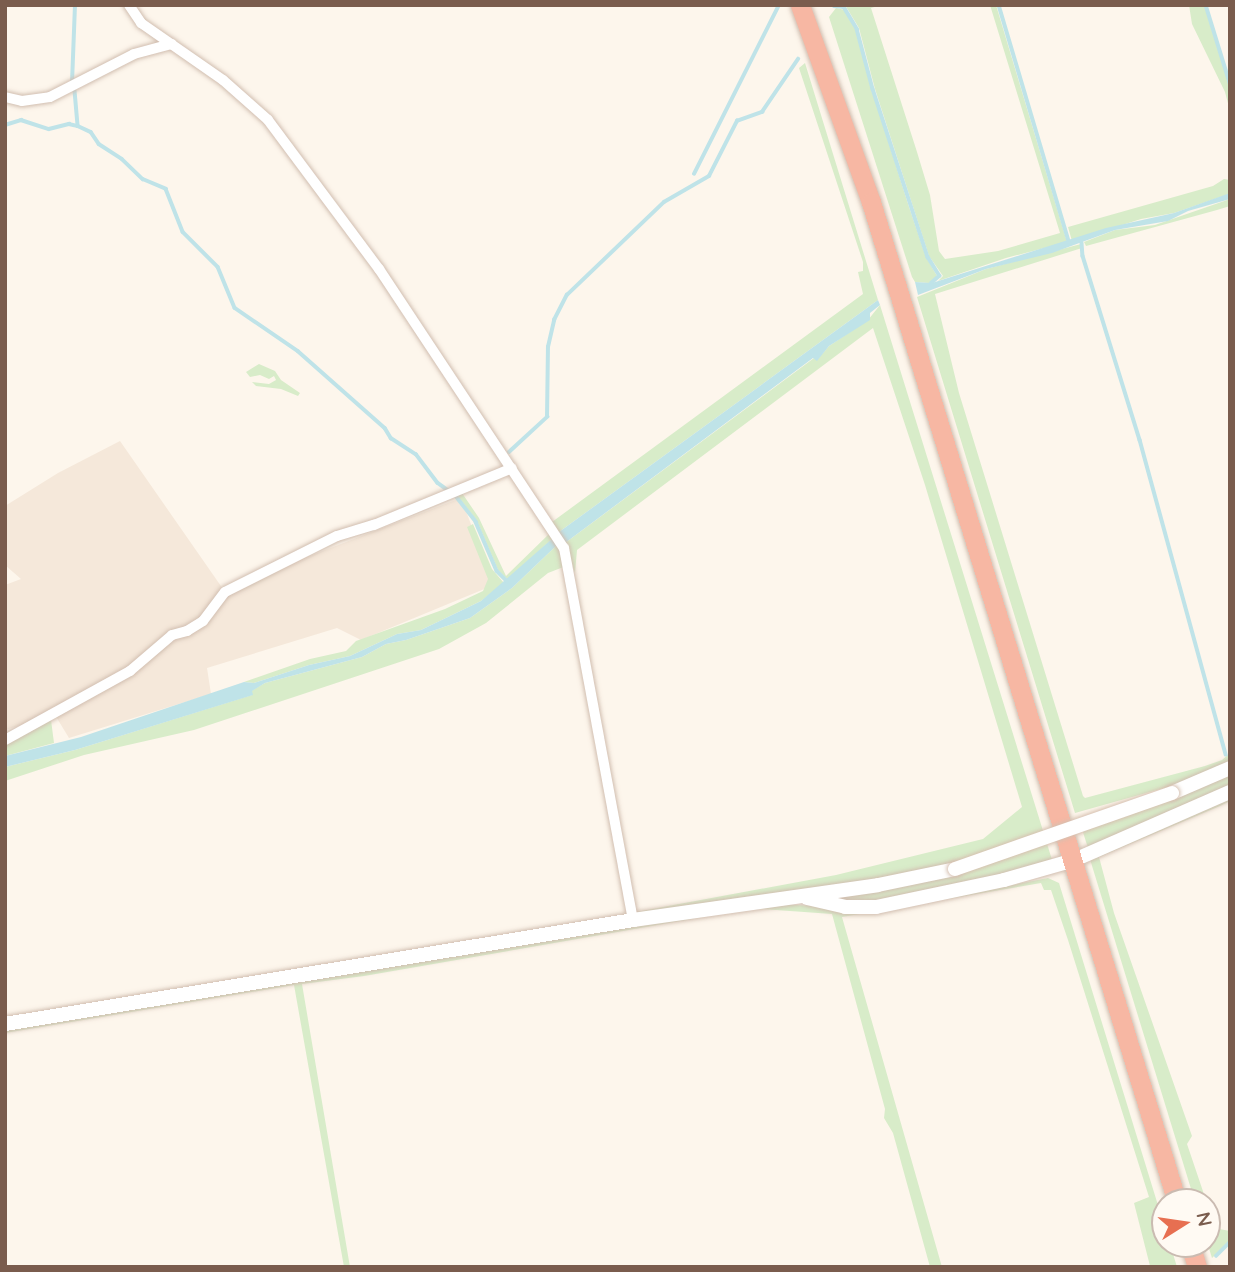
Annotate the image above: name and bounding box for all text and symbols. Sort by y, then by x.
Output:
north arrow [1151,1188,1221,1258]
text: N [1191,1210,1218,1228]

